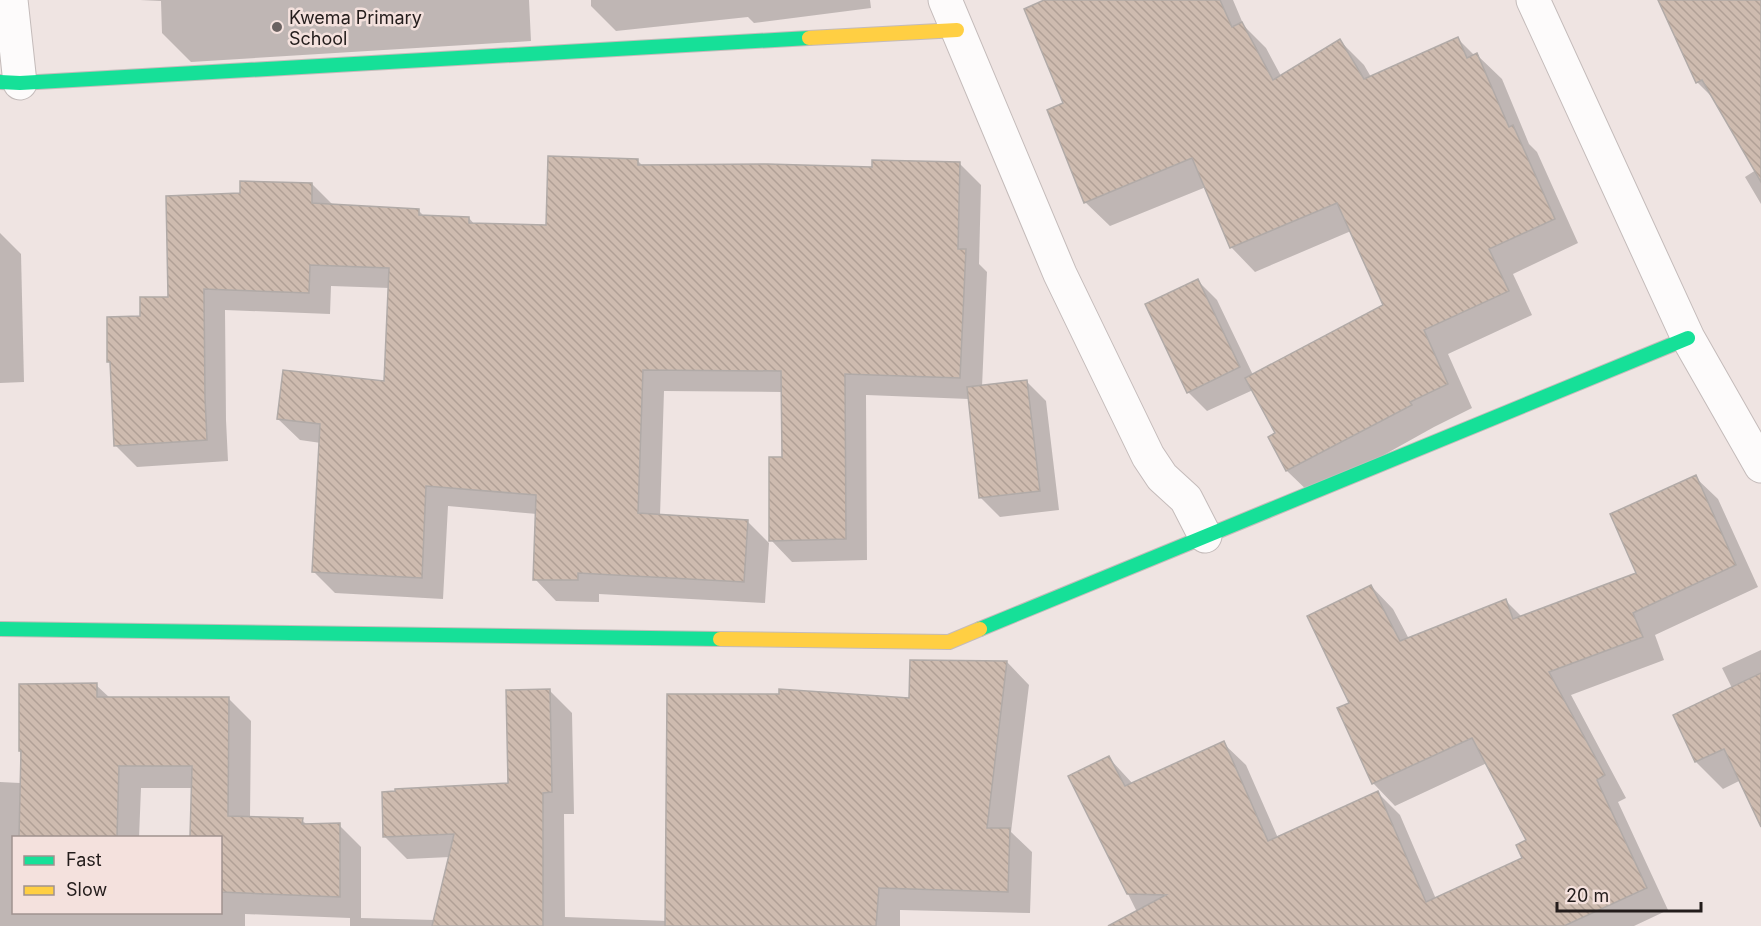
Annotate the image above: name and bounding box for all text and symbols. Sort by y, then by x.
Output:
place label: Kwema Primary School [289,7,422,49]
marker: Kwema Primary School [270,20,284,34]
legend [12,836,222,914]
text: Fast [66,849,102,870]
scale bar [1557,875,1701,913]
text: Slow [66,879,107,900]
text: 20 m [1566,885,1609,906]

